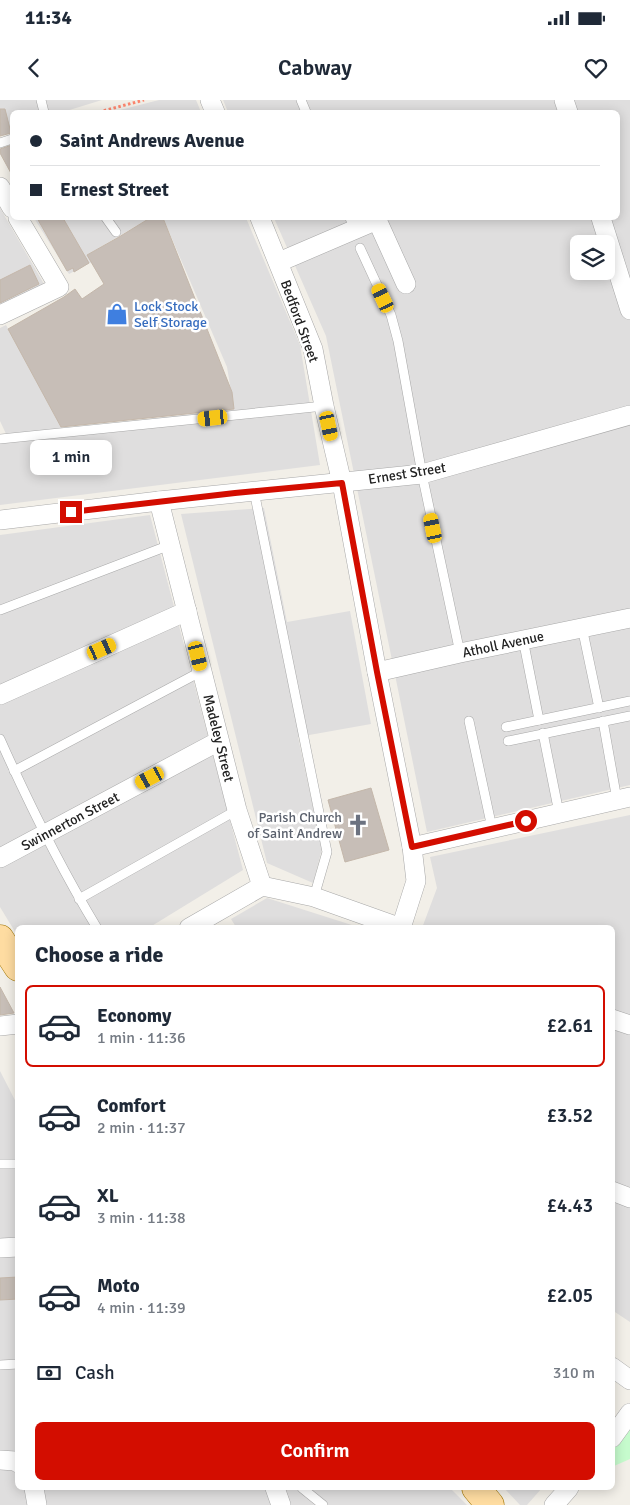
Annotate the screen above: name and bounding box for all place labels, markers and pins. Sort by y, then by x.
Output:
place label: Lock Stock Self Storage [134,298,207,331]
shop icon: Lock Stock Self Storage [104,301,130,327]
place label: Parish Church of Saint Andrew [247,809,342,842]
church icon: Parish Church of Saint Andrew [345,812,371,838]

